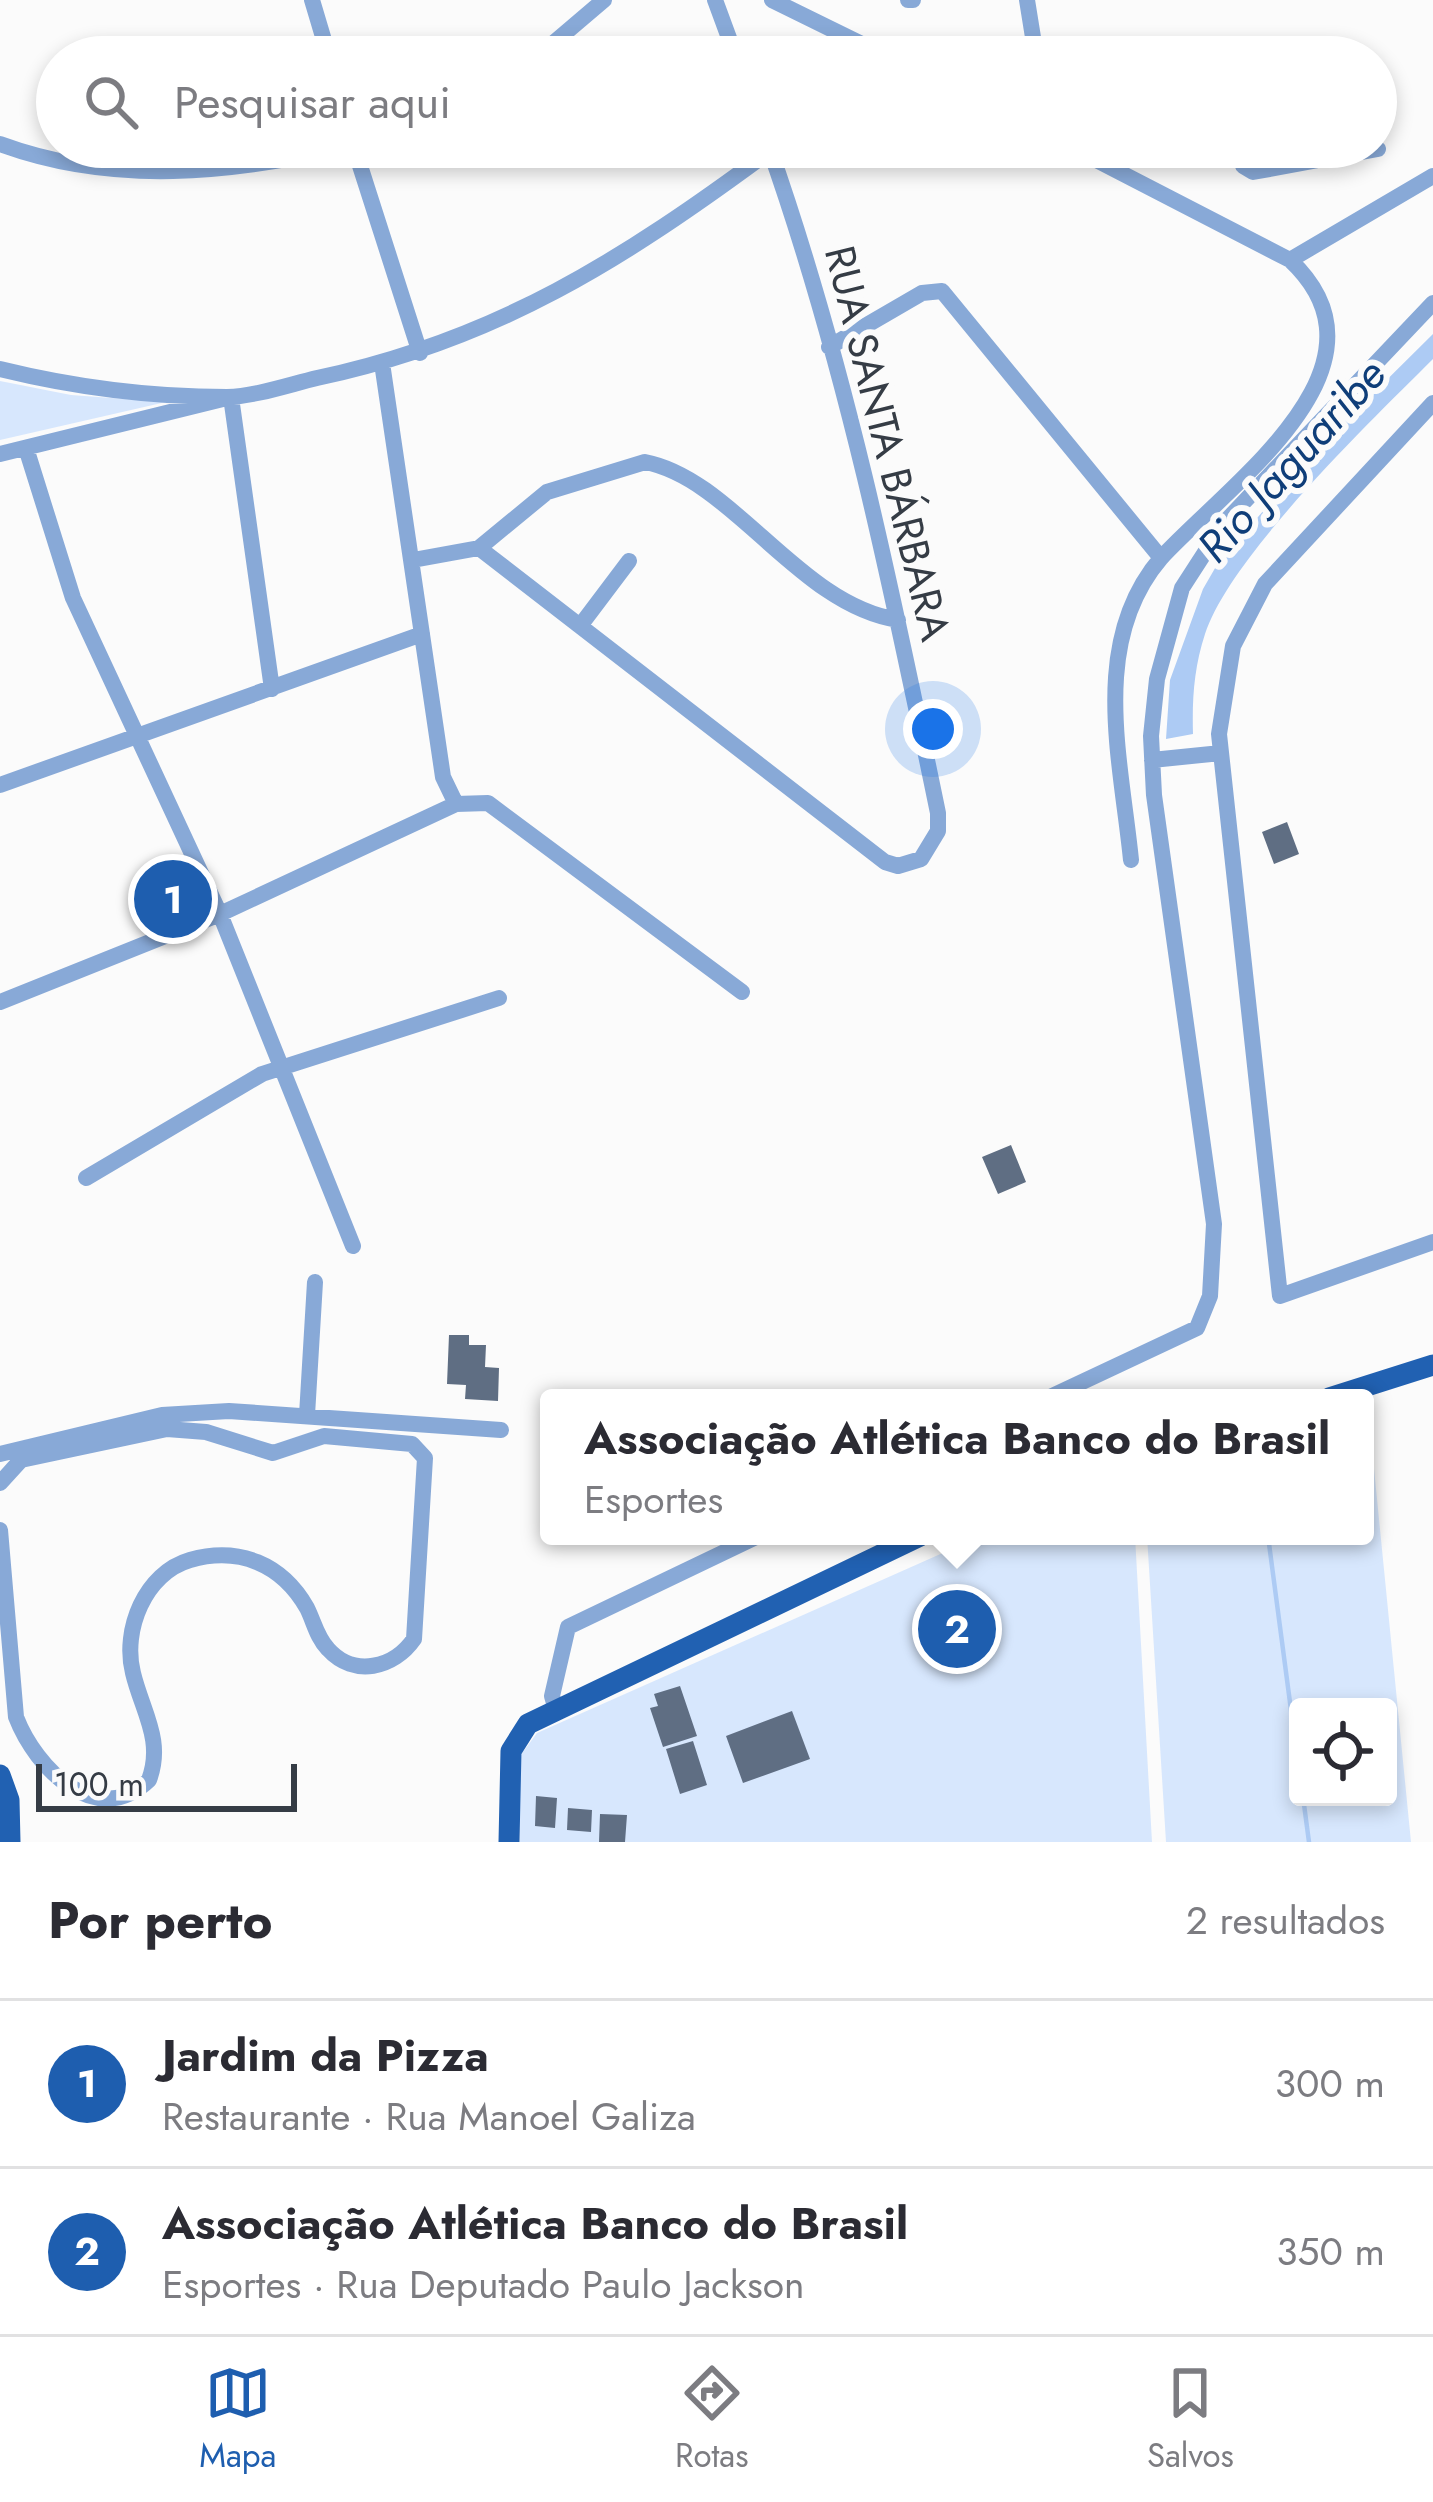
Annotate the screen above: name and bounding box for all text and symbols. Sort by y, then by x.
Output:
search box [36,36,1397,168]
icon: search [78,69,144,135]
text: Pesquisar aqui [174,70,451,135]
street label: RUA SANTA BÁRBARA [809,239,966,647]
water label: Rio Jaguaribe [1182,343,1401,577]
your location [903,699,963,759]
pin: 1 [134,854,212,944]
popup [540,1389,1374,1545]
text: Associação Atlética Banco do Brasil [584,1406,1330,1471]
text: Esportes [584,1471,723,1528]
pin: 2 [918,1584,996,1674]
map controls [1289,1698,1397,1806]
button: locate [1289,1698,1397,1806]
scale bar [36,1758,297,1811]
text: 100 m [54,1761,144,1808]
text: Por perto [48,1883,273,1957]
text: 2 resultados [1186,1892,1385,1949]
text: Jardim da Pizza [162,2023,489,2088]
text: 1 [77,2055,97,2112]
text: 300 m [1275,2055,1385,2112]
text: Restaurante · Rua Manoel Galiza [162,2088,696,2145]
text: Associação Atlética Banco do Brasil [162,2191,908,2256]
text: 2 [74,2223,100,2280]
text: 350 m [1276,2223,1385,2280]
text: Esportes · Rua Deputado Paulo Jackson [162,2256,805,2313]
tab: Mapa [199,2360,277,2479]
tab: Rotas [675,2360,749,2479]
tab: Salvos [1147,2360,1234,2479]

